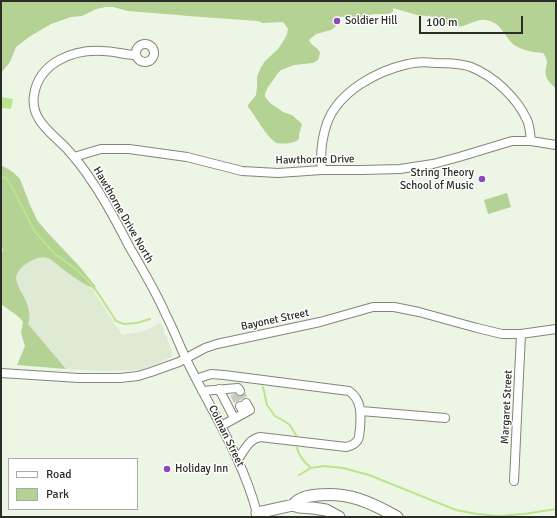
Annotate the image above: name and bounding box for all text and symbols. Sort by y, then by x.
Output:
scale bar [421,8,525,34]
place label: Soldier Hill [345,14,397,28]
text: 100 m [426,15,458,30]
marker: Soldier Hill [332,16,342,26]
street label: Hawthorne Drive [275,153,355,167]
street label: Hawthorne Drive North [90,165,156,265]
place label: String Theory School of Music [400,166,474,192]
marker: String Theory School of Music [477,174,487,184]
street label: Bayonet Street [240,306,310,334]
street label: Margaret Street [498,370,516,444]
street label: Colman Street [205,403,247,469]
legend [8,458,138,510]
place label: Holiday Inn [175,462,228,476]
marker: Holiday Inn [162,464,172,474]
text: Road [46,467,72,482]
text: Park [46,487,69,502]

